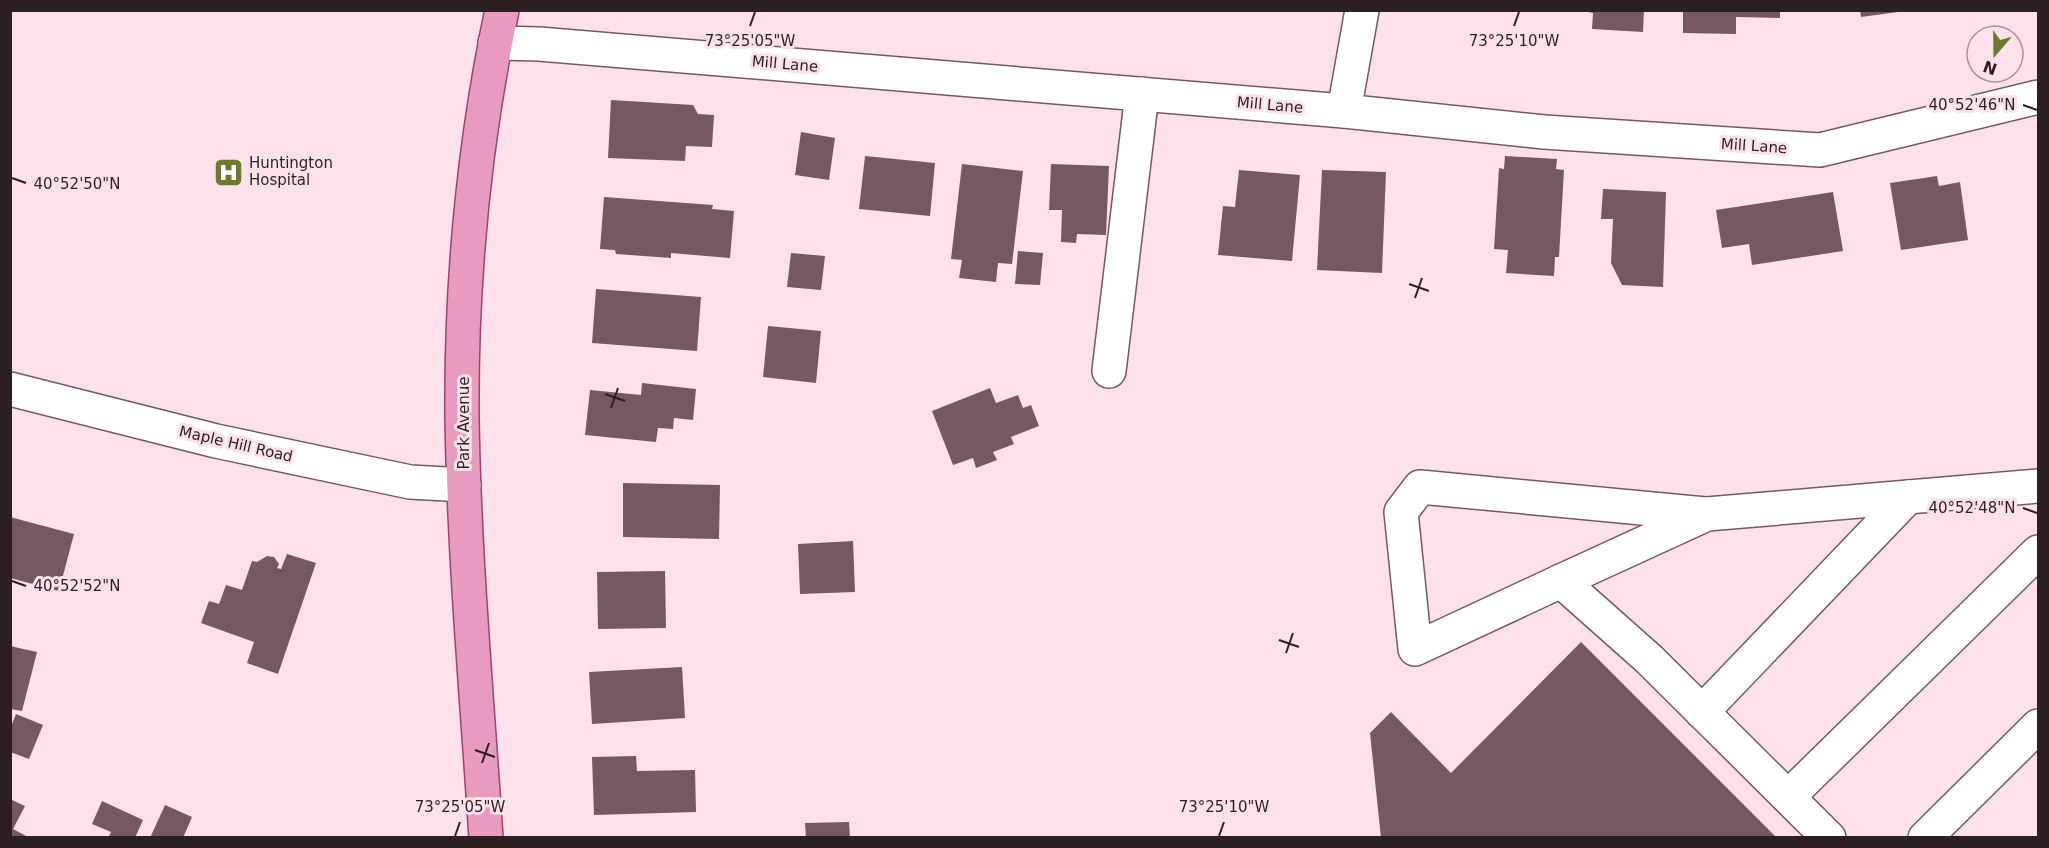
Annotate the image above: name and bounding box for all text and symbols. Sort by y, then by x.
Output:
north arrow [1965,24,2025,84]
text: 73°25'05"W [705,32,795,50]
text: 73°25'10"W [1469,32,1559,50]
street label: Mill Lane [751,52,819,76]
text: N [1980,56,2000,79]
street label: Mill Lane [1236,93,1304,117]
text: 40°52'46"N [1928,96,2016,114]
street label: Mill Lane [1720,135,1788,157]
place label: Huntington Hospital [249,154,333,189]
hospital icon: Huntington Hospital [212,156,244,188]
text: 40°52'50"N [33,175,121,193]
street label: Park Avenue [455,377,473,469]
street label: Maple Hill Road [177,422,295,466]
text: 40°52'48"N [1928,499,2016,517]
text: 40°52'52"N [33,577,121,595]
text: 73°25'05"W [415,798,505,816]
text: 73°25'10"W [1179,798,1269,816]

